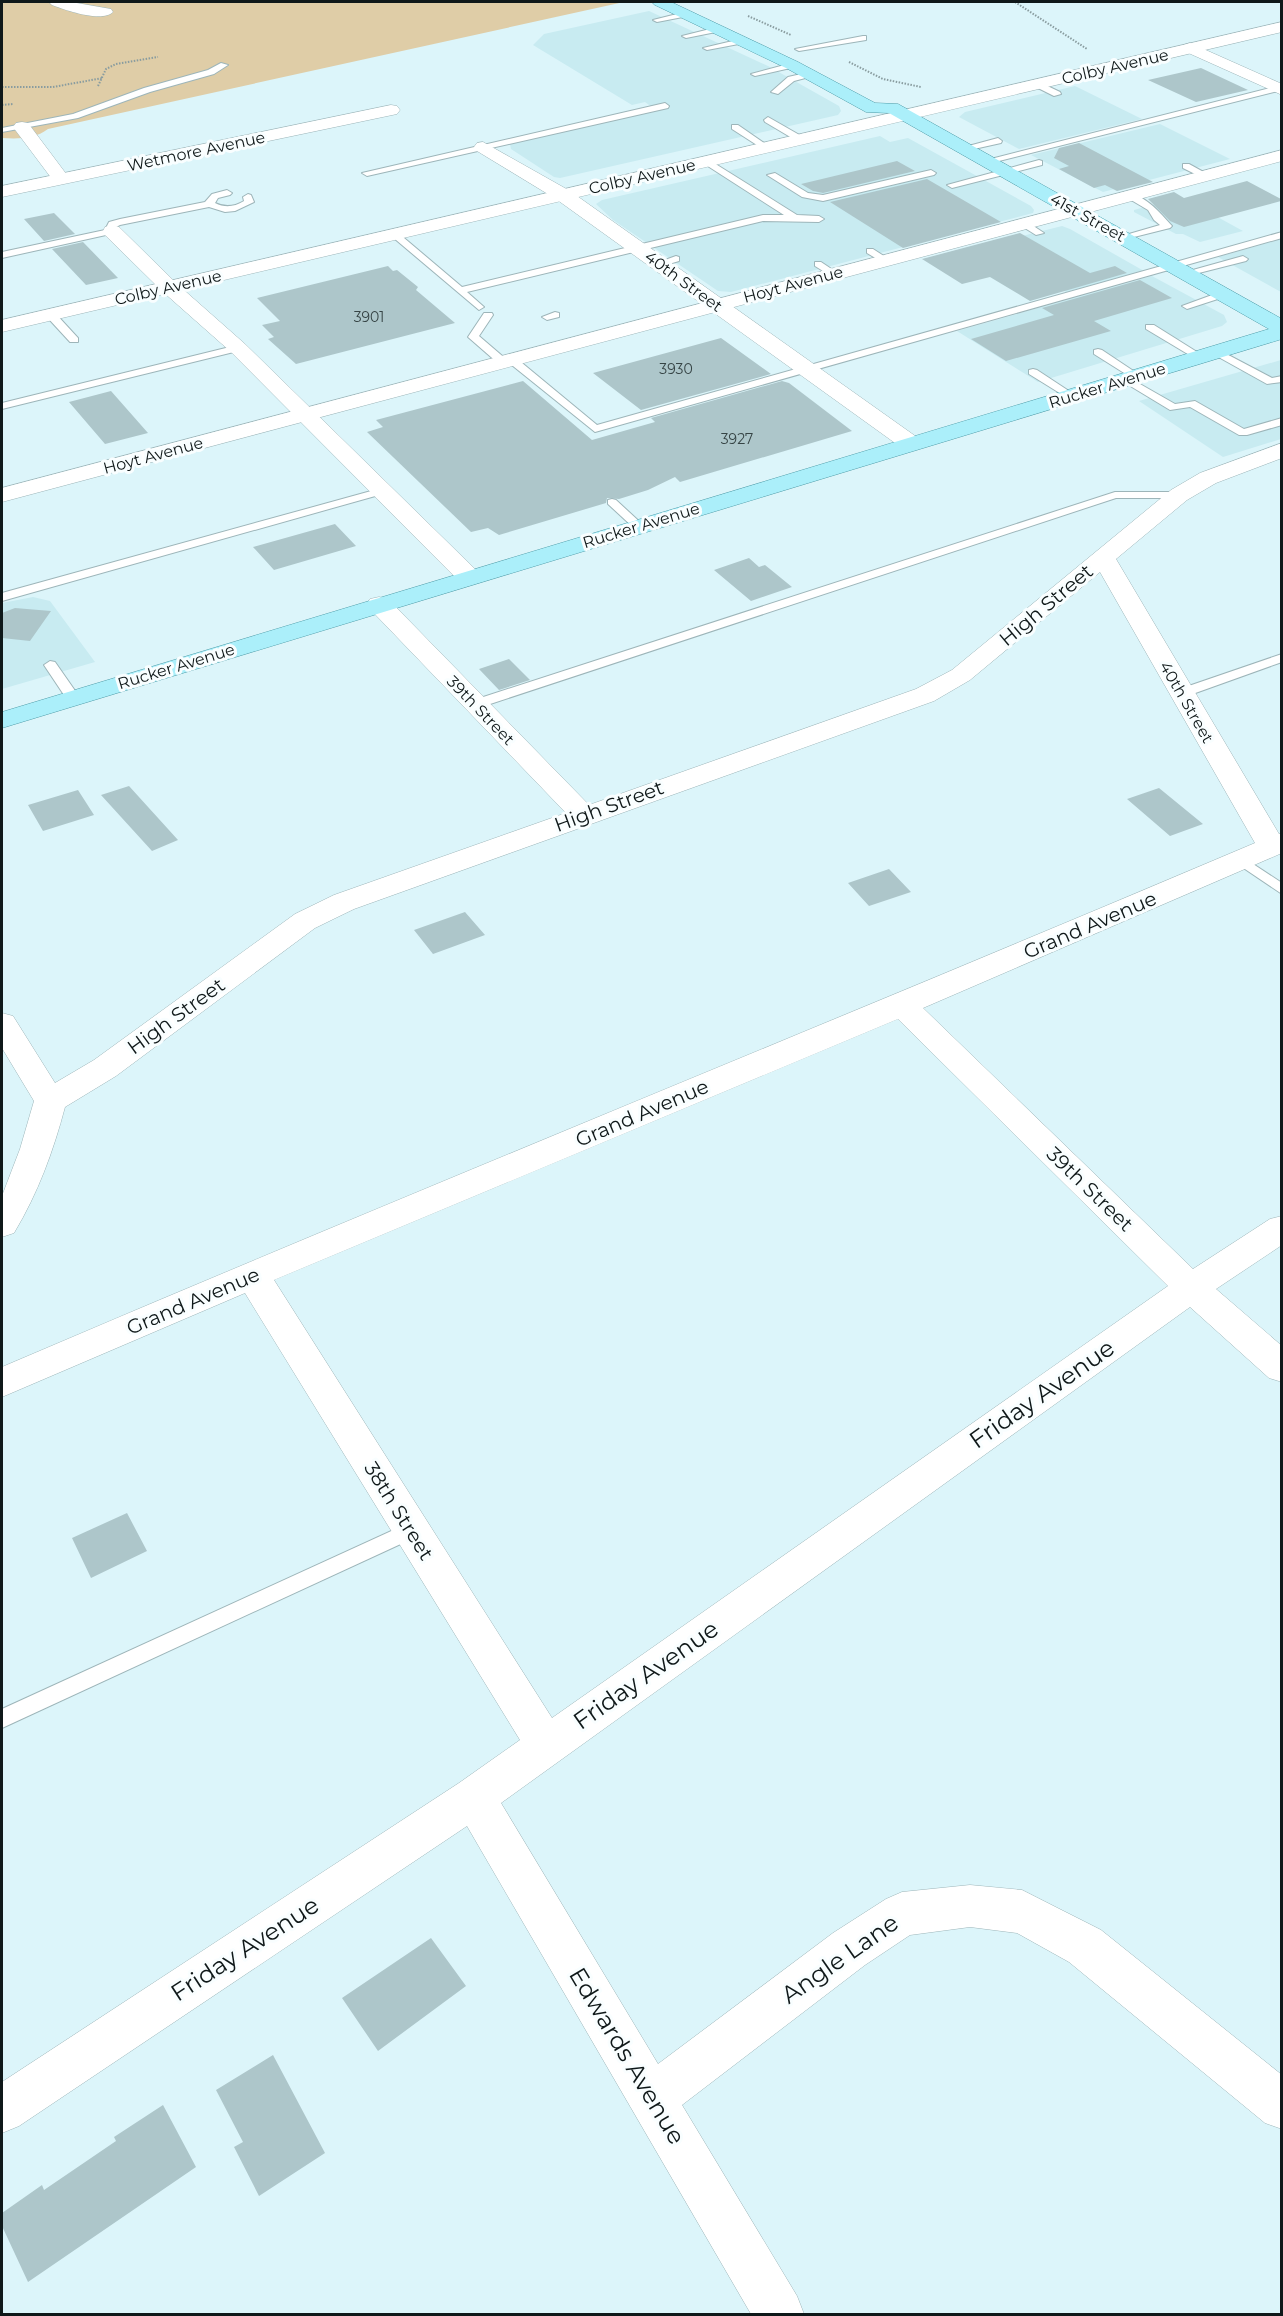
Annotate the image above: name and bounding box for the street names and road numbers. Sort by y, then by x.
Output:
street label: Colby Avenue [1060,45,1170,88]
street label: Wetmore Avenue [125,128,267,175]
street label: Colby Avenue [587,155,697,198]
street label: 41st Street [1047,189,1129,246]
street label: 40th Street [641,247,727,316]
street label: Hoyt Avenue [741,262,845,307]
street label: Colby Avenue [113,266,223,309]
street label: Rucker Avenue [1046,359,1168,412]
street label: Hoyt Avenue [101,433,205,478]
street label: Rucker Avenue [580,499,702,552]
street label: High Street [994,559,1098,651]
street label: Rucker Avenue [115,640,237,693]
street label: 40th Street [1156,658,1218,747]
street label: 39th Street [443,672,519,749]
street label: High Street [551,775,667,837]
street label: Grand Avenue [1020,886,1160,964]
street label: High Street [123,973,229,1059]
street label: Grand Avenue [572,1074,712,1152]
street label: 39th Street [1042,1142,1138,1236]
street label: Grand Avenue [123,1262,263,1340]
street label: Friday Avenue [963,1333,1120,1454]
street label: 38th Street [359,1457,439,1565]
street label: Friday Avenue [567,1614,724,1735]
street label: Friday Avenue [165,1890,324,2007]
street label: Angle Lane [776,1908,904,2010]
street label: Edwards Avenue [563,1962,692,2149]

